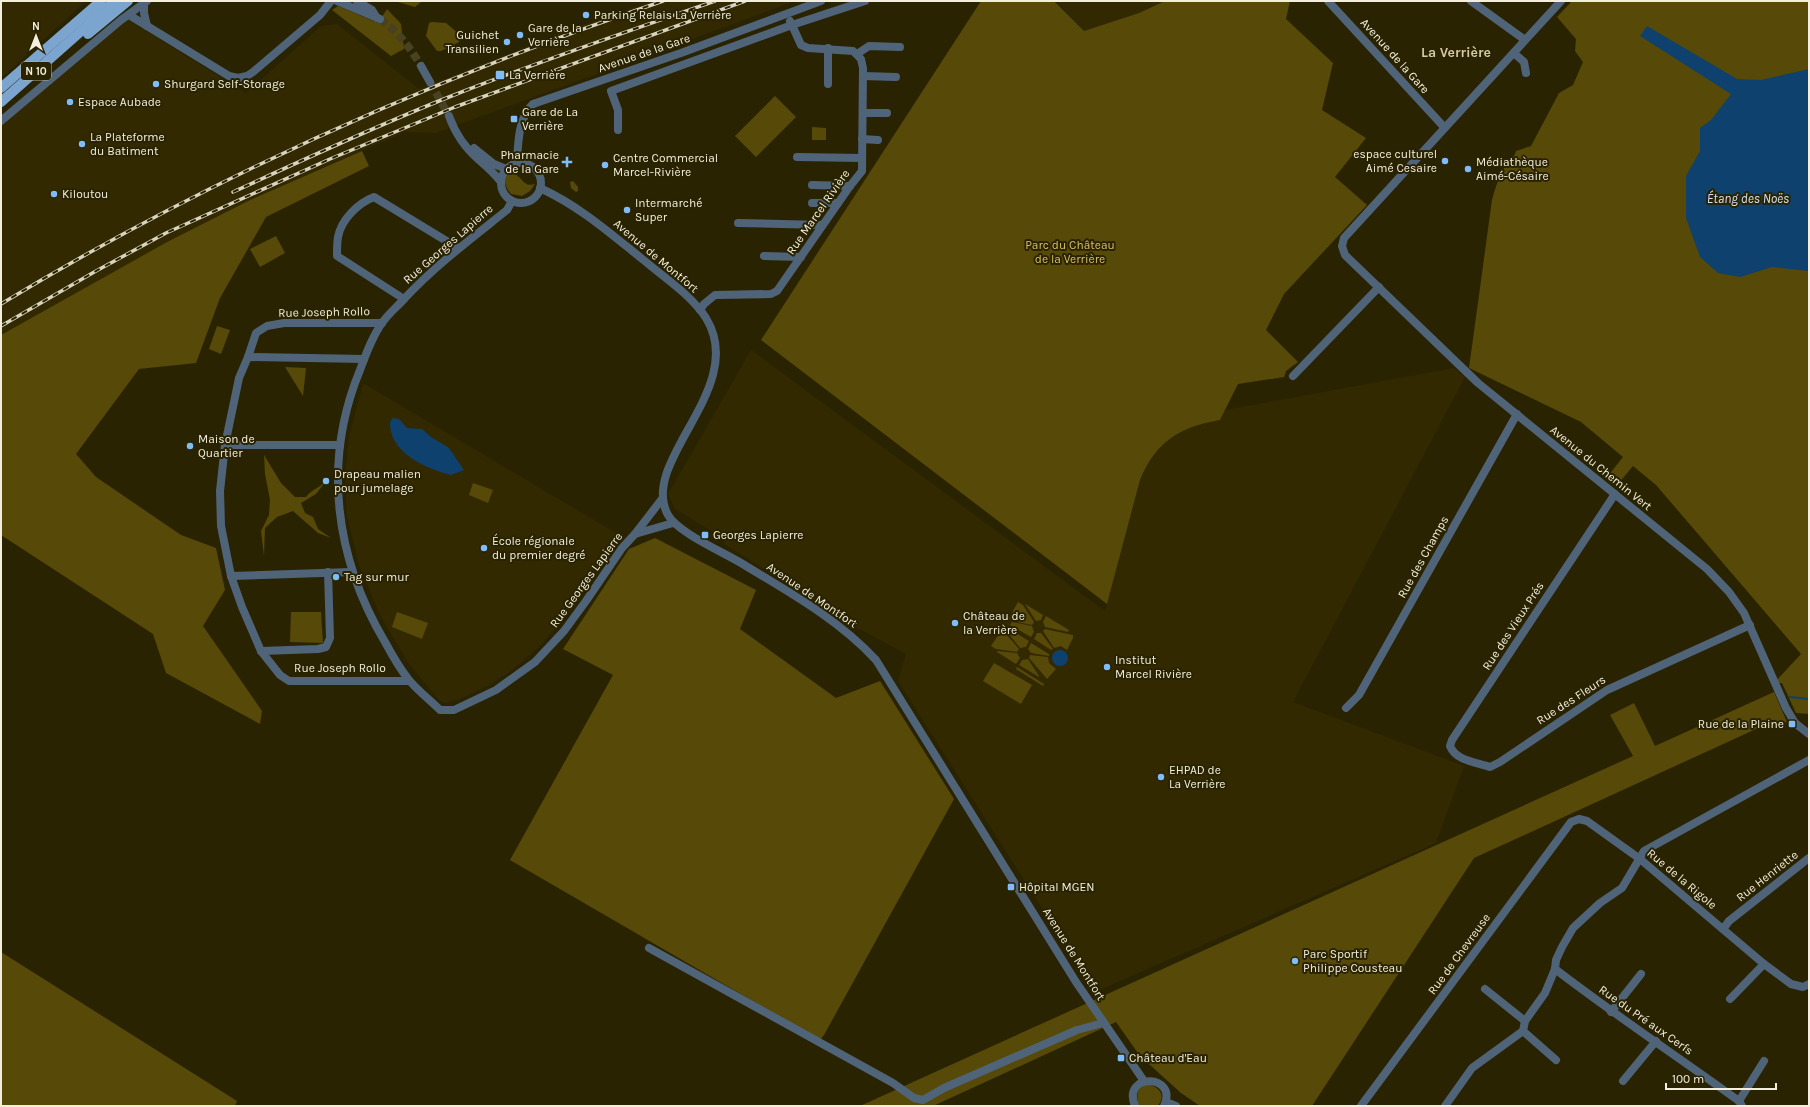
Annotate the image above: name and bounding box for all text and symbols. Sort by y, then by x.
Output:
place label: Parking Relais La Verrière [594,8,732,22]
marker: Parking Relais La Verrière [581,10,591,20]
north arrow [16,16,56,56]
street label: Avenue de la Gare [1358,16,1432,96]
text: N [32,20,40,33]
place label: Gare de la Verrière [528,21,582,49]
place label: Guichet Transilien [445,28,499,56]
marker: Gare de la Verrière [515,30,525,40]
street label: Avenue de la Gare [596,31,692,75]
marker: Guichet Transilien [502,37,512,47]
district label: La Verrière [1421,44,1491,61]
road number: N 10 [21,62,51,80]
place label: La Verrière [509,68,566,82]
marker: La Verrière [494,69,506,81]
place label: Shurgard Self-Storage [164,77,285,91]
marker: Shurgard Self-Storage [151,79,161,89]
place label: Espace Aubade [78,95,161,109]
marker: Espace Aubade [65,97,75,107]
place label: Gare de La Verrière [522,105,578,133]
marker: Gare de La Verrière [509,114,519,124]
place label: La Plateforme du Batiment [90,130,165,158]
marker: La Plateforme du Batiment [77,139,87,149]
place label: espace culturel Aimé Cesaire [1353,147,1437,175]
place label: Pharmacie de la Gare [500,148,559,176]
place label: Centre Commercial Marcel-Rivière [613,151,718,179]
place label: Médiathèque Aimé-Césaire [1476,155,1549,183]
marker: espace culturel Aimé Cesaire [1440,156,1450,166]
marker: Pharmacie de la Gare [562,157,572,167]
marker: Centre Commercial Marcel-Rivière [600,160,610,170]
marker: Médiathèque Aimé-Césaire [1463,164,1473,174]
street label: Rue Marcel Rivière [783,167,853,257]
place label: Kiloutou [62,187,108,201]
marker: Kiloutou [49,189,59,199]
water label: Étang des Noës [1707,190,1789,206]
place label: Intermarché Super [635,196,702,224]
street label: Rue Georges Lapierre [400,201,496,287]
marker: Intermarché Super [622,205,632,215]
street label: Avenue de Montfort [611,216,702,296]
park label: Parc du Château de la Verrière [1025,238,1115,266]
street label: Rue Joseph Rollo [278,304,370,320]
street label: Avenue du Chemin Vert [1547,423,1655,514]
place label: Maison de Quartier [198,432,255,460]
marker: Maison de Quartier [185,441,195,451]
place label: Drapeau malien pour jumelage [334,467,421,495]
marker: Drapeau malien pour jumelage [321,476,331,486]
street label: Rue des Champs [1395,513,1451,601]
place label: Georges Lapierre [713,528,804,542]
street label: Rue Georges Lapierre [547,530,625,630]
marker: Georges Lapierre [700,530,710,540]
place label: École régionale du premier degré [492,533,585,562]
marker: École régionale du premier degré [479,543,489,553]
street label: Avenue de Montfort [764,559,860,631]
place label: Tag sur mur [344,570,409,584]
marker: Tag sur mur [331,572,341,582]
street label: Rue des Vieux Prés [1479,579,1547,673]
place label: Château de la Verrière [963,609,1025,637]
marker: Château de la Verrière [950,618,960,628]
place label: Institut Marcel Rivière [1115,653,1192,681]
street label: Rue Joseph Rollo [294,661,386,675]
marker: Institut Marcel Rivière [1102,662,1112,672]
street label: Rue des Fleurs [1534,672,1608,728]
place label: Rue de la Plaine [1698,717,1784,731]
marker: Rue de la Plaine [1787,719,1797,729]
place label: EHPAD de La Verrière [1169,763,1226,791]
marker: EHPAD de La Verrière [1156,772,1166,782]
street label: Rue de la Rigole [1644,846,1720,912]
street label: Rue Henriette [1733,848,1801,904]
place label: Hôpital MGEN [1019,880,1094,894]
marker: Hôpital MGEN [1006,882,1016,892]
street label: Avenue de Montfort [1040,905,1108,1003]
street label: Rue de Chevreuse [1425,911,1493,997]
place label: Parc Sportif Philippe Cousteau [1303,947,1402,975]
marker: Parc Sportif Philippe Cousteau [1290,956,1300,966]
street label: Rue du Pré aux Cerfs [1596,982,1696,1058]
place label: Château d'Eau [1129,1051,1207,1065]
marker: Château d'Eau [1116,1053,1126,1063]
scale bar [1666,1065,1776,1091]
text: 100 m [1672,1072,1704,1086]

